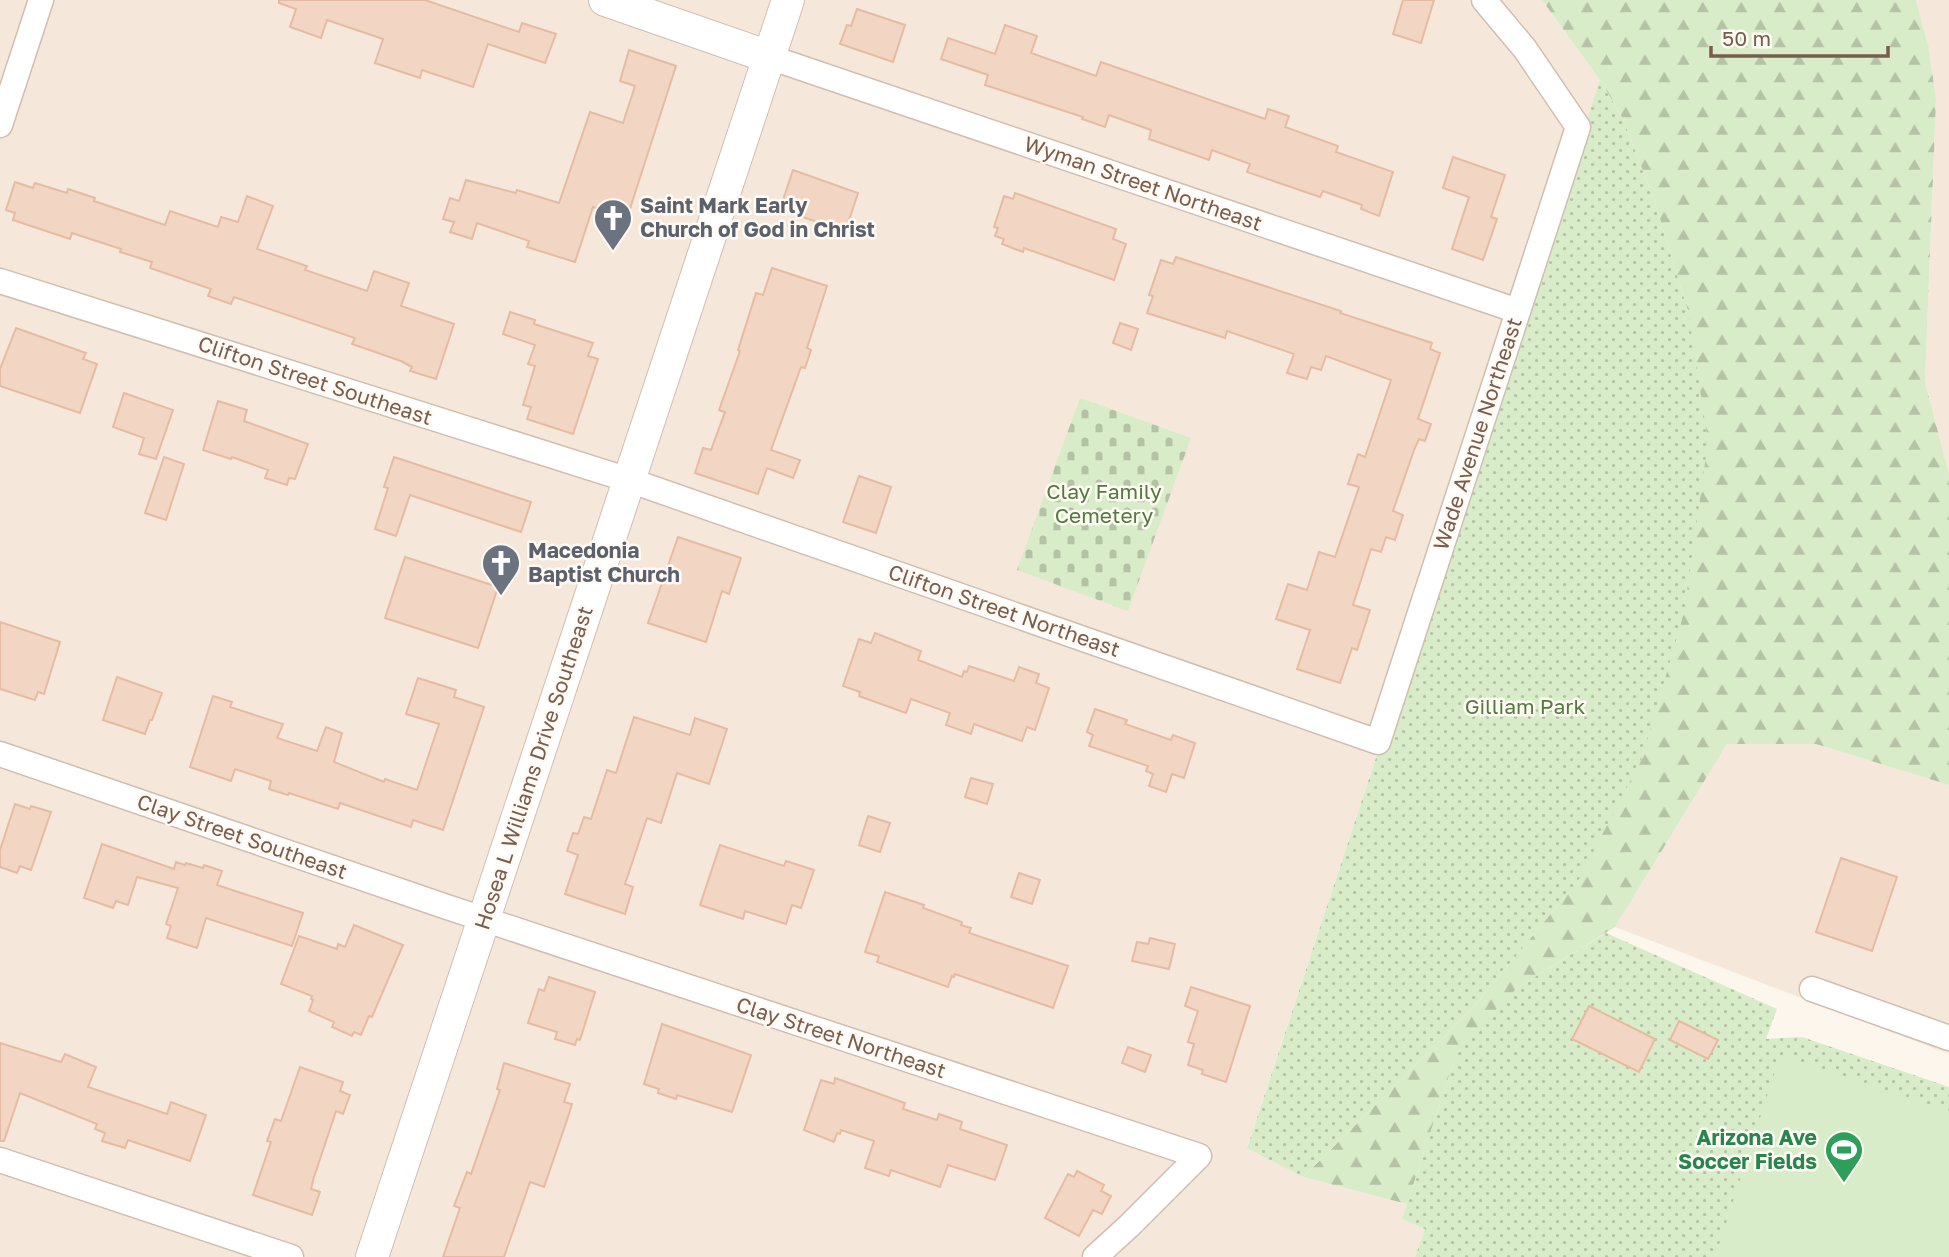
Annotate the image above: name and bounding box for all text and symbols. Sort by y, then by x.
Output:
scale bar [1711,14,1888,58]
text: 50 m [1722,25,1771,51]
street label: Wyman Street Northeast [1021,130,1266,236]
place label: Saint Mark Early Church of God in Christ [640,192,875,242]
church icon: Saint Mark Early Church of God in Christ [592,197,634,252]
street label: Wade Avenue Northeast [1427,314,1527,553]
street label: Clifton Street Southeast [195,330,436,430]
park label: Clay Family Cemetery [1046,478,1162,528]
place label: Macedonia Baptist Church [528,537,680,587]
church icon: Macedonia Baptist Church [480,542,522,597]
street label: Clifton Street Northeast [885,558,1124,662]
street label: Hosea L Williams Drive Southeast [468,603,598,933]
park label: Gilliam Park [1465,693,1585,719]
street label: Clay Street Southeast [134,788,351,884]
street label: Clay Street Northeast [733,991,949,1083]
place label: Arizona Ave Soccer Fields [1678,1124,1817,1174]
sports icon: Arizona Ave Soccer Fields [1823,1129,1865,1184]

